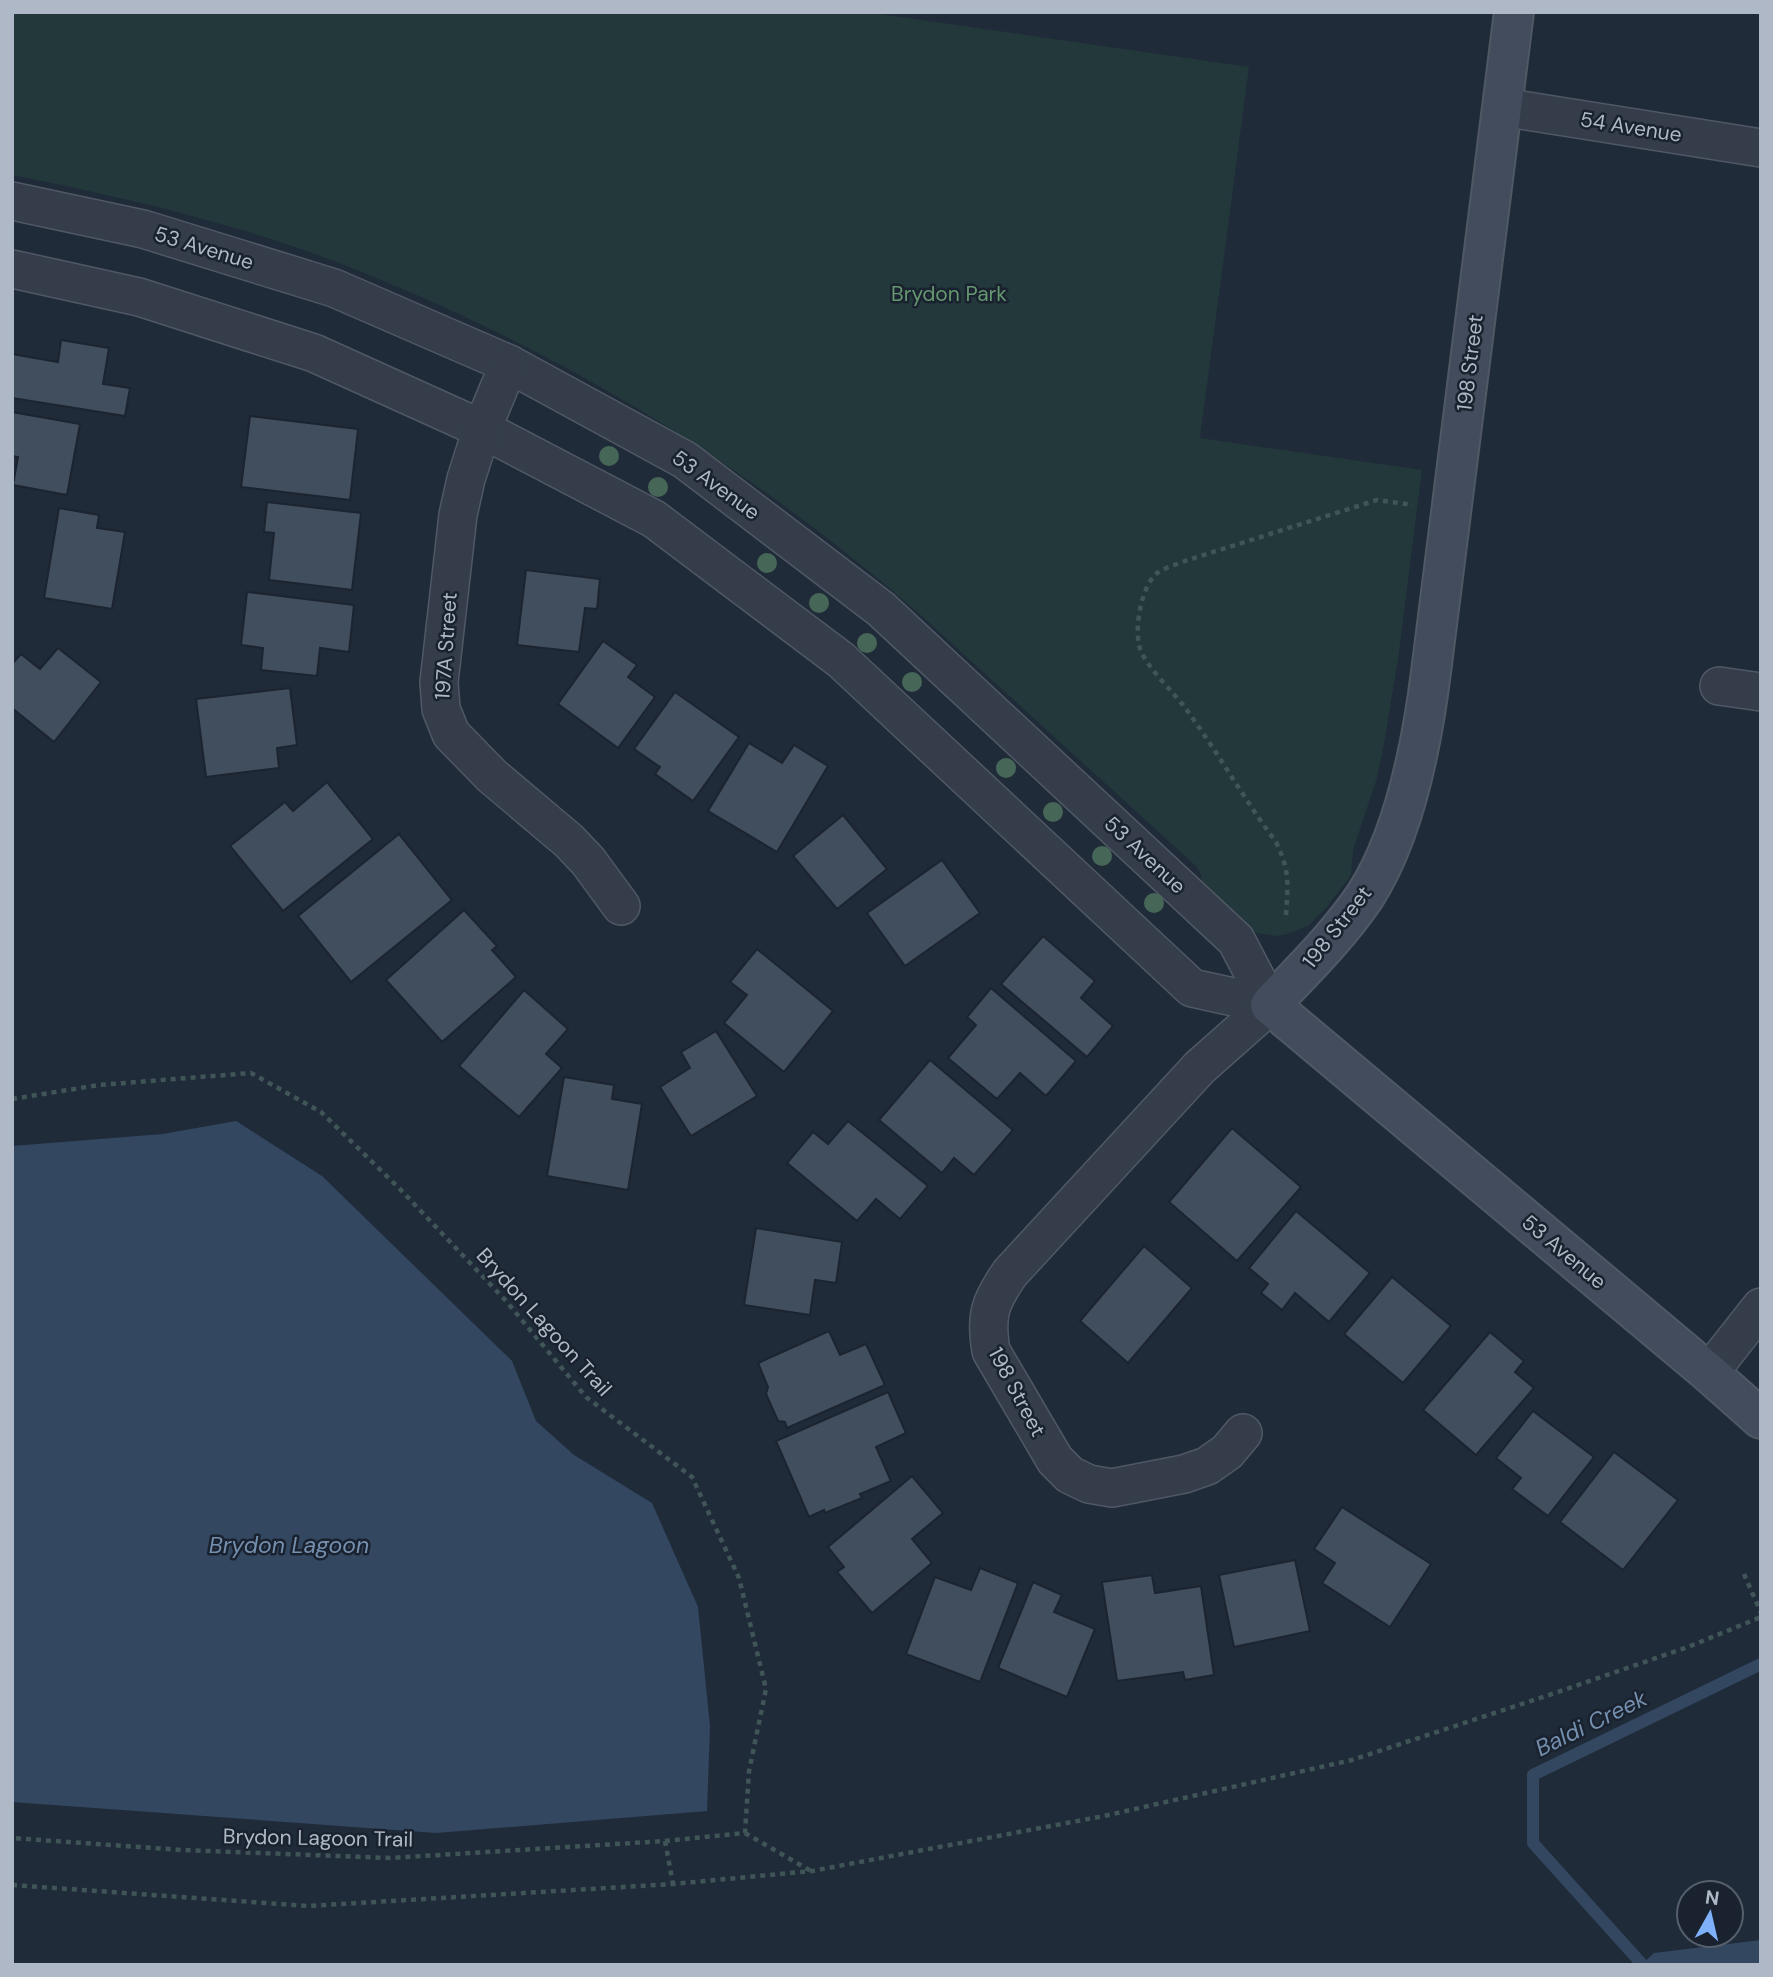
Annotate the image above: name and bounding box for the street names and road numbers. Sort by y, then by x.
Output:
street label: 54 Avenue [1578,105,1684,149]
street label: 53 Avenue [151,220,257,276]
street label: 198 Street [1450,313,1490,413]
street label: 53 Avenue [666,444,766,526]
street label: 197A Street [428,591,464,701]
street label: 53 Avenue [1098,810,1192,900]
street label: 198 Street [1296,880,1378,974]
street label: 53 Avenue [1516,1208,1612,1296]
street label: Brydon Lagoon Trail [470,1242,618,1402]
street label: 198 Street [982,1342,1052,1442]
street label: Brydon Lagoon Trail [223,1822,413,1854]

